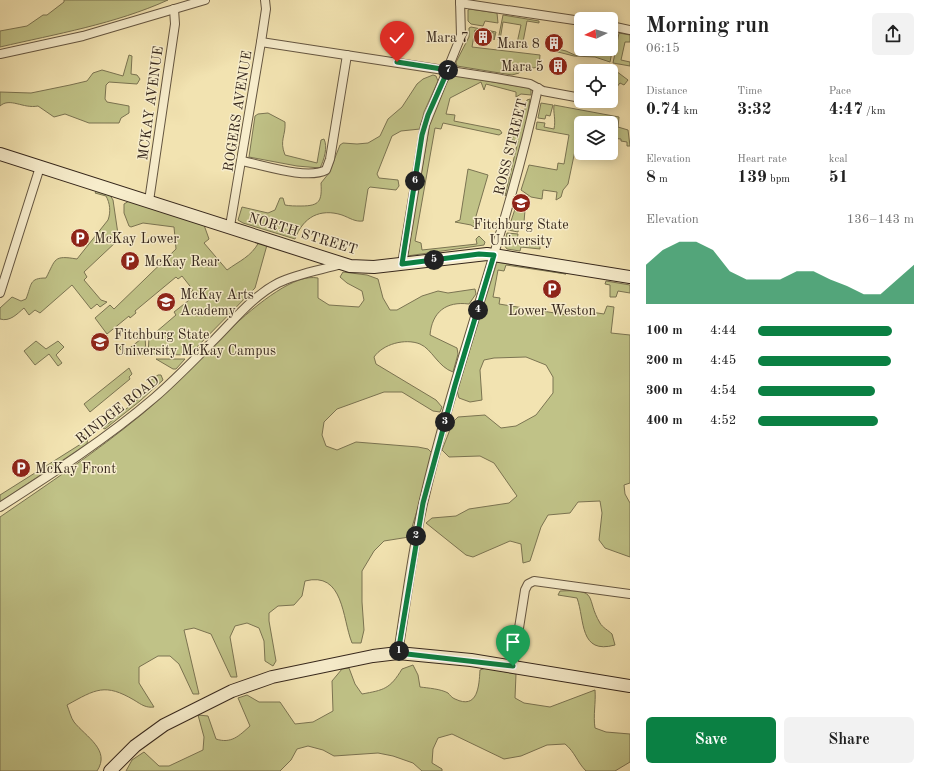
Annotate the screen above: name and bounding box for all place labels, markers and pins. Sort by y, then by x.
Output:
pin [380,21,414,62]
building icon: Mara 7 [472,26,494,48]
place label: Mara 7 [426,31,469,45]
building icon: Mara 8 [543,32,565,54]
place label: Mara 8 [497,37,540,51]
building icon: Mara 5 [547,55,569,77]
pin: 7 [438,60,458,80]
place label: Mara 5 [501,60,544,74]
pin: 6 [405,171,425,191]
school or university icon: Fitchburg State University [510,192,532,214]
place label: Fitchburg State University [473,218,569,248]
parking icon: McKay Lower [69,227,91,249]
place label: McKay Lower [94,232,179,246]
parking icon: McKay Rear [119,250,141,272]
pin: 5 [424,250,444,270]
place label: McKay Rear [144,255,220,269]
parking icon: Lower Weston [541,278,563,300]
place label: McKay Arts Academy [180,288,254,318]
school or university icon: McKay Arts Academy [155,291,177,313]
pin: 4 [468,300,488,320]
place label: Lower Weston [508,304,596,318]
place label: Fitchburg State University McKay Campus [114,328,276,358]
school or university icon: Fitchburg State University McKay Campus [89,331,111,353]
pin: 3 [435,412,455,432]
parking icon: McKay Front [10,457,32,479]
place label: McKay Front [35,462,116,476]
pin: 2 [406,526,426,546]
pin [496,625,530,666]
pin: 1 [389,641,409,661]

